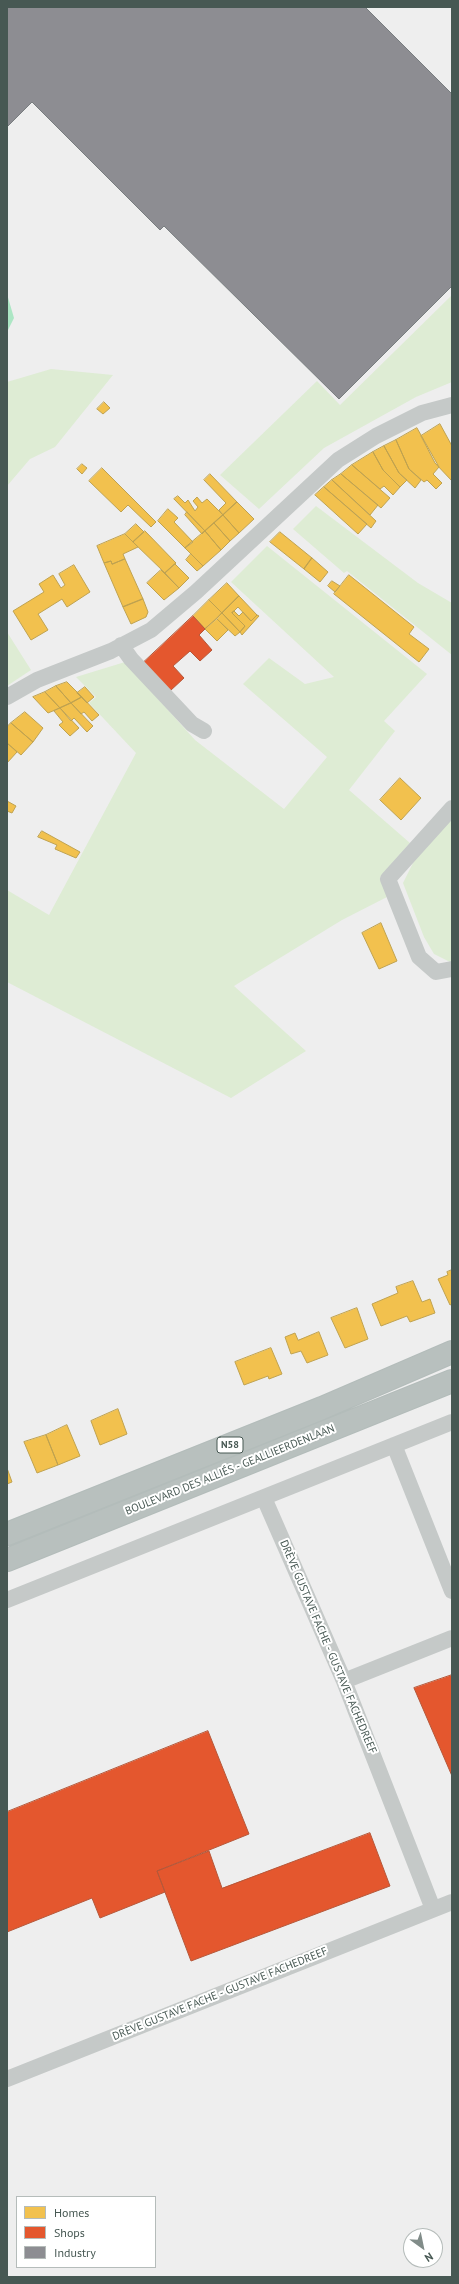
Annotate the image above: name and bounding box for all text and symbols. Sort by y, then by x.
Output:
street label: BOULEVARD DES ALLIÉS - GEALLIEERDENLAAN [123,1422,337,1518]
road number: N58 [217,1437,243,1453]
street label: DRÈVE GUSTAVE FACHE - GUSTAVE FACHEDREEF [277,1538,379,1756]
street label: DRÈVE GUSTAVE FACHE - GUSTAVE FACHEDREEF [110,1945,330,2043]
legend [16,2196,156,2268]
text: Homes [54,2205,89,2220]
text: Shops [54,2225,85,2240]
north arrow [403,2228,443,2268]
text: Industry [54,2245,96,2260]
text: N [422,2249,436,2265]

